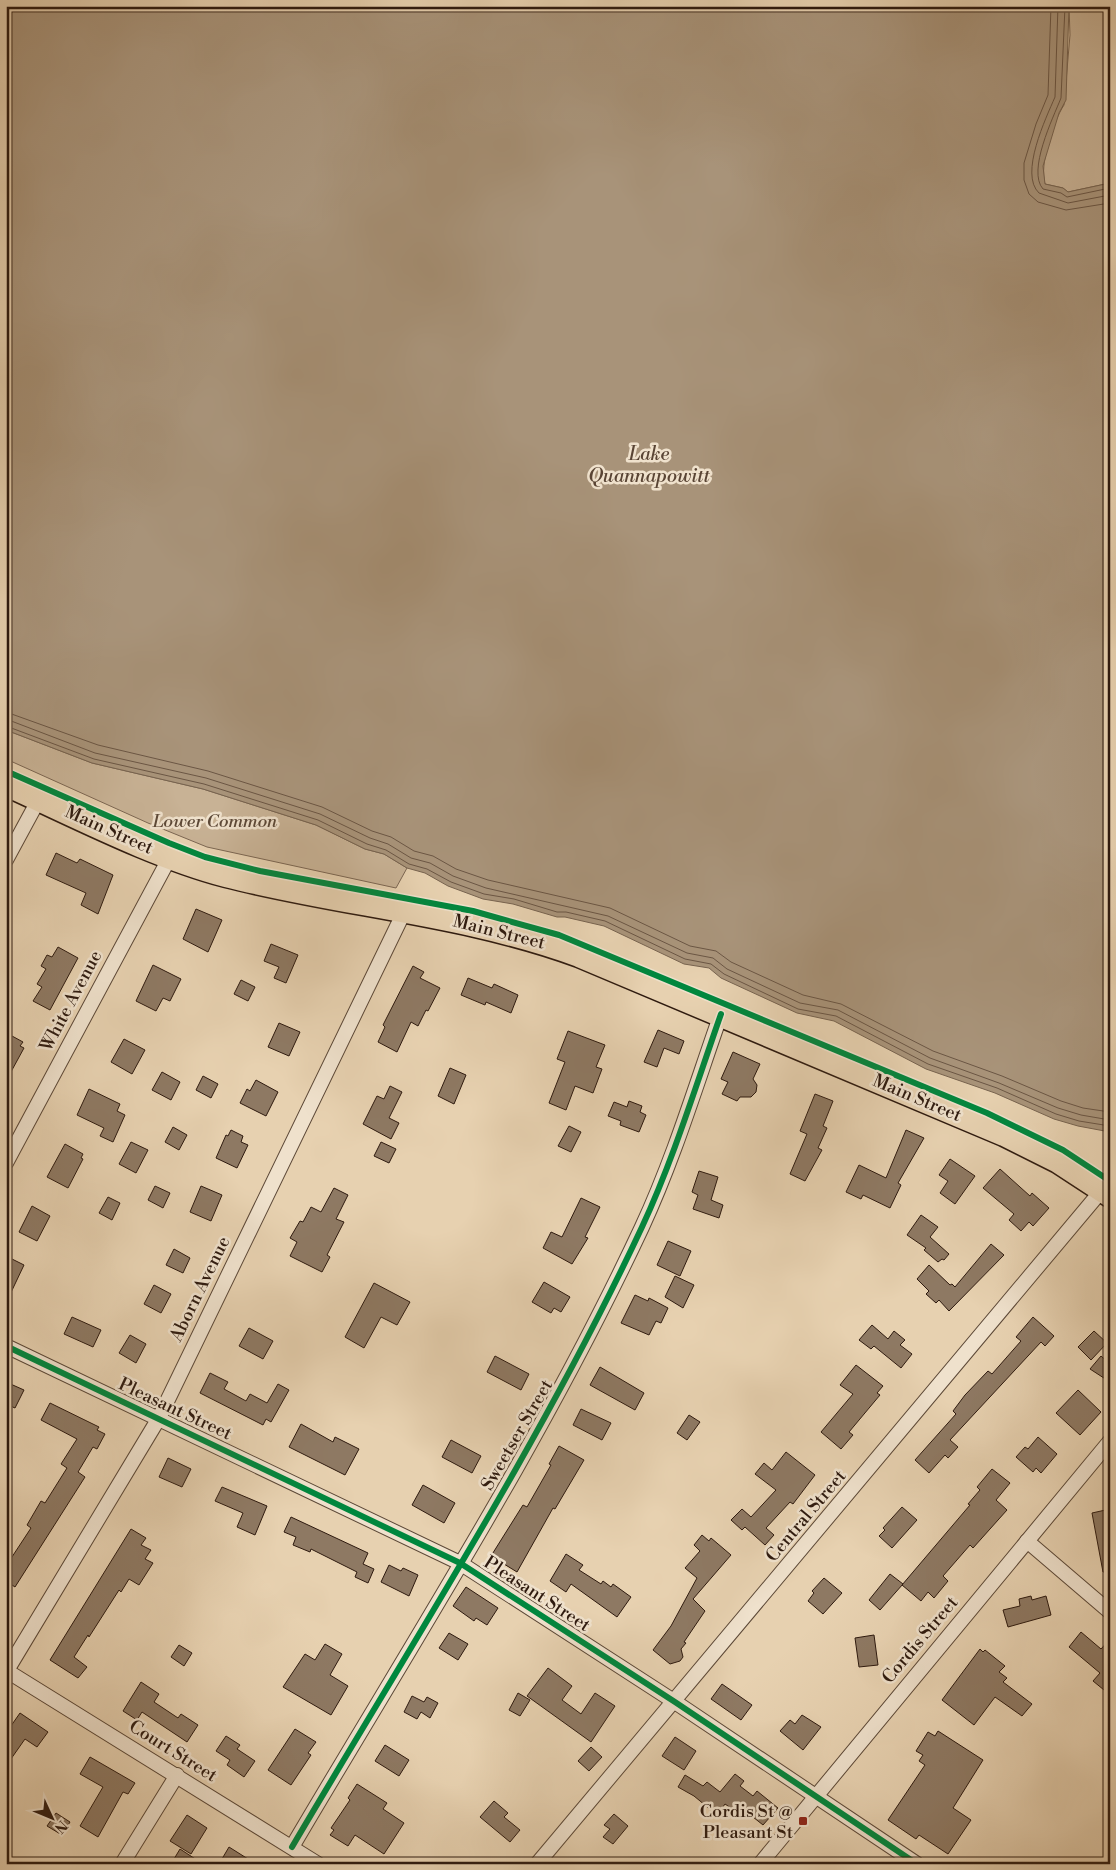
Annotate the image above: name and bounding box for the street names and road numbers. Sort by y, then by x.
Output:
street label: Main Street [61,800,157,860]
street label: Main Street [450,909,548,955]
street label: White Avenue [34,947,107,1056]
street label: Main Street [869,1069,965,1127]
street label: Aborn Avenue [164,1233,235,1346]
street label: Pleasant Street [115,1373,236,1446]
street label: Sweetser Street [476,1375,558,1495]
street label: Central Street [761,1465,852,1567]
street label: Pleasant Street [479,1551,595,1637]
street label: Cordis Street [877,1591,964,1688]
street label: Court Street [125,1715,222,1788]

